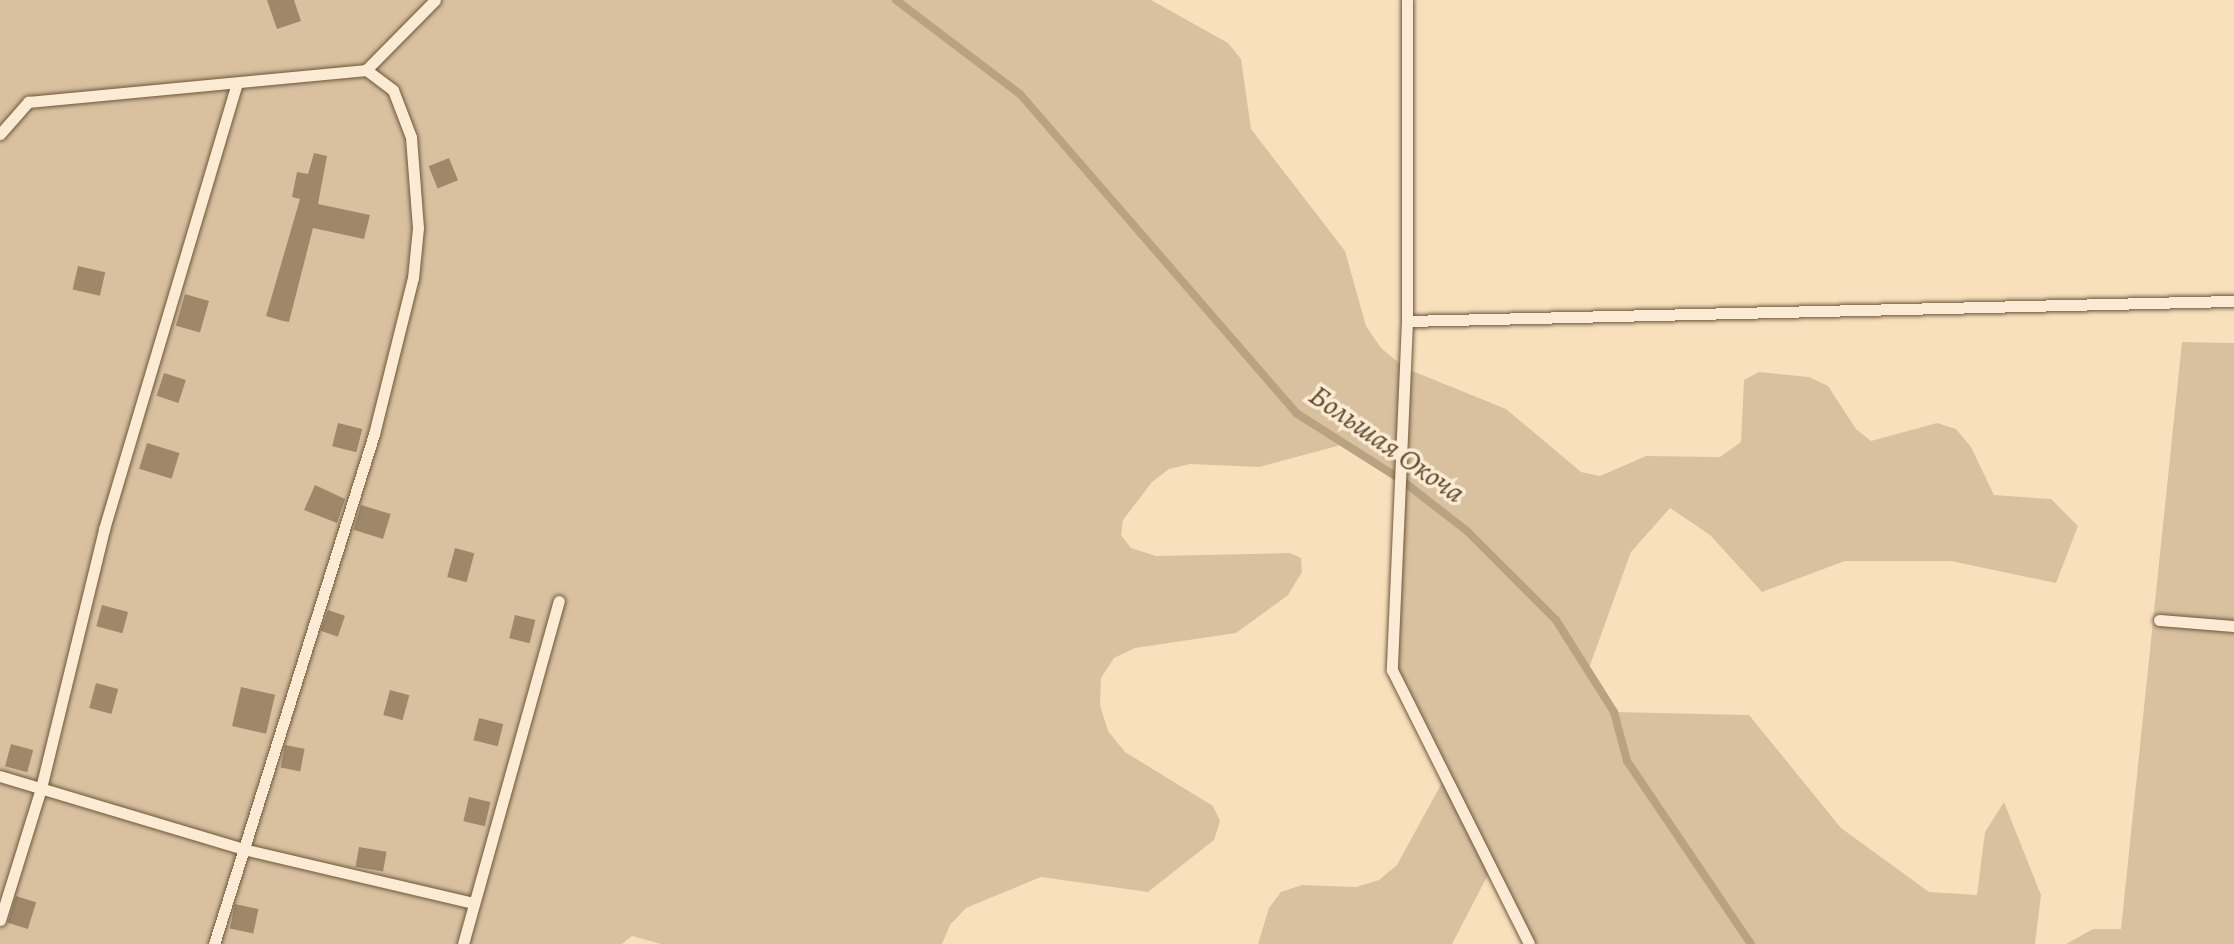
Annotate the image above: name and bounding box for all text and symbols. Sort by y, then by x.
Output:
water label: Большая Окоча [1302,377,1472,511]

